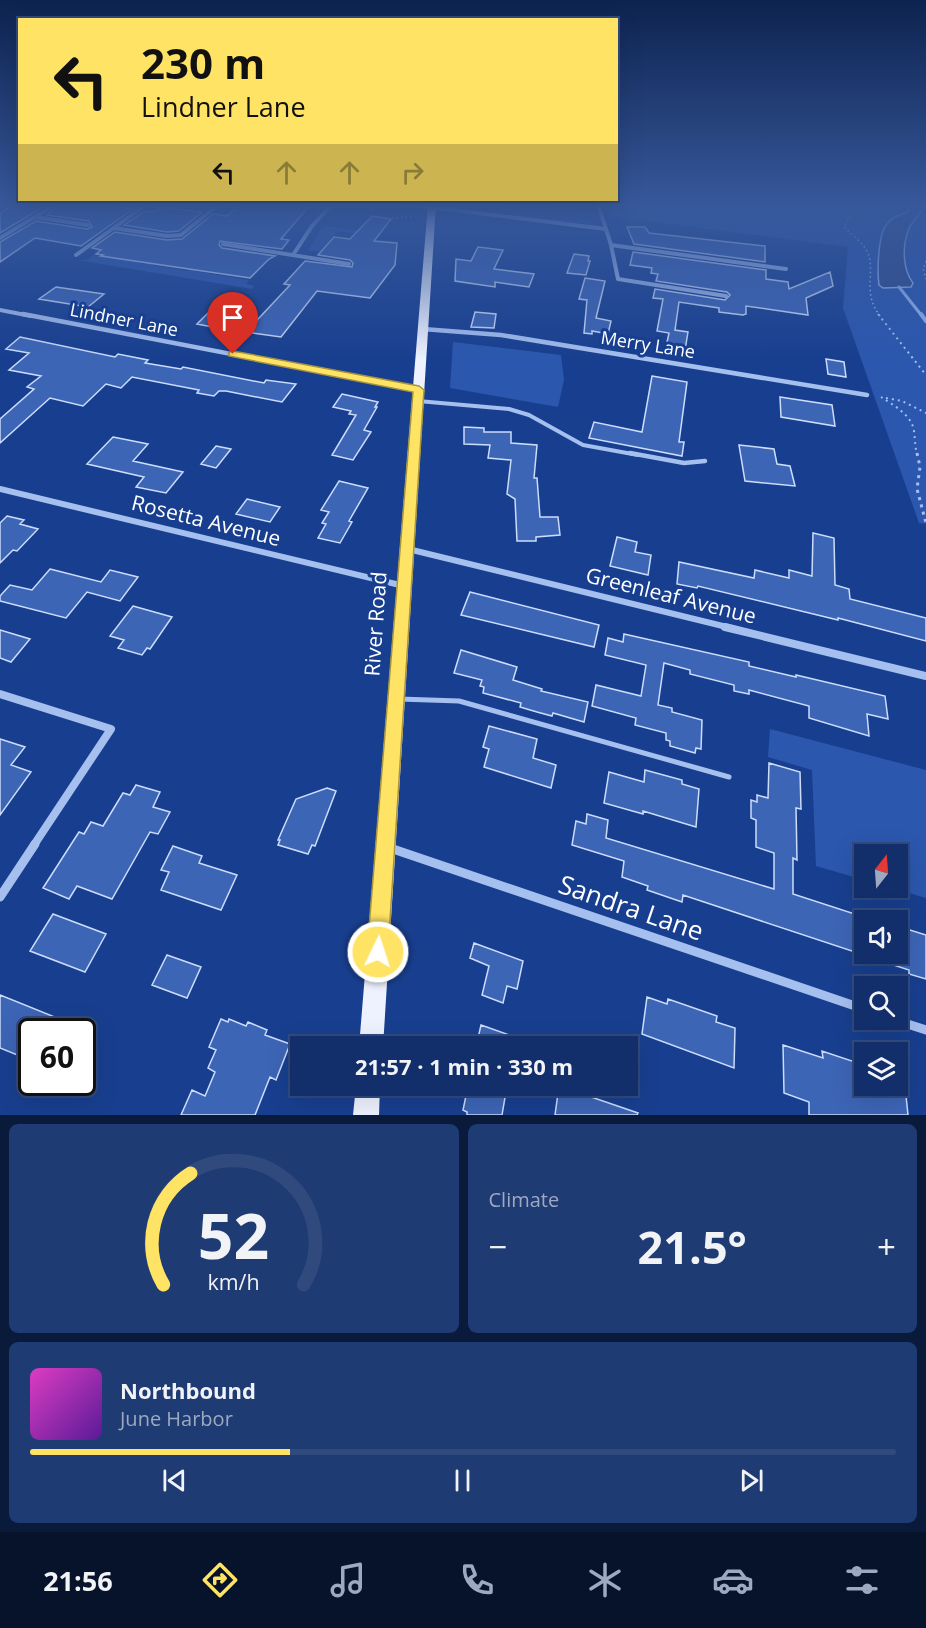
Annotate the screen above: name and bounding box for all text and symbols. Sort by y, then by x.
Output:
text: 230 m [141,34,265,91]
icon: left [42,42,120,120]
text: Lindner Lane [141,88,306,125]
icon: left [207,156,240,189]
icon: ahead [270,156,303,189]
icon: ahead [333,156,366,189]
icon: right [396,156,429,189]
pin [207,292,258,354]
street label: Lindner Lane [68,297,180,341]
icon: arrive [216,301,249,334]
street label: Merry Lane [599,325,697,363]
street label: Rosetta Avenue [129,488,284,552]
street label: Greenleaf Avenue [583,560,759,630]
street label: River Road [357,571,393,677]
north arrow [854,844,908,898]
map controls [854,844,908,1096]
street label: Sandra Lane [554,865,709,949]
button: sound [854,910,908,964]
position arrow [346,920,410,984]
button: search [854,976,908,1030]
speed limit sign: 60 [18,1018,96,1096]
button: layers [854,1042,908,1096]
text: 21:57 · 1 min · 330 m [355,1051,573,1081]
text: Climate [489,1186,559,1213]
text: 52 [198,1192,269,1277]
text: 21.5° [638,1216,747,1277]
text: − [489,1224,507,1269]
text: + [877,1224,896,1269]
text: km/h [208,1268,260,1297]
text: Northbound [120,1375,256,1405]
text: June Harbor [120,1405,233,1432]
icon: previous [158,1464,191,1497]
icon: pause [446,1464,479,1497]
icon: next [735,1464,768,1497]
icon: directions [199,1559,241,1601]
icon: music [327,1559,369,1601]
icon: phone [456,1559,498,1601]
icon: climate [584,1559,626,1601]
icon: car [712,1559,754,1601]
icon: filters [841,1559,883,1601]
text: 21:56 [43,1562,113,1599]

